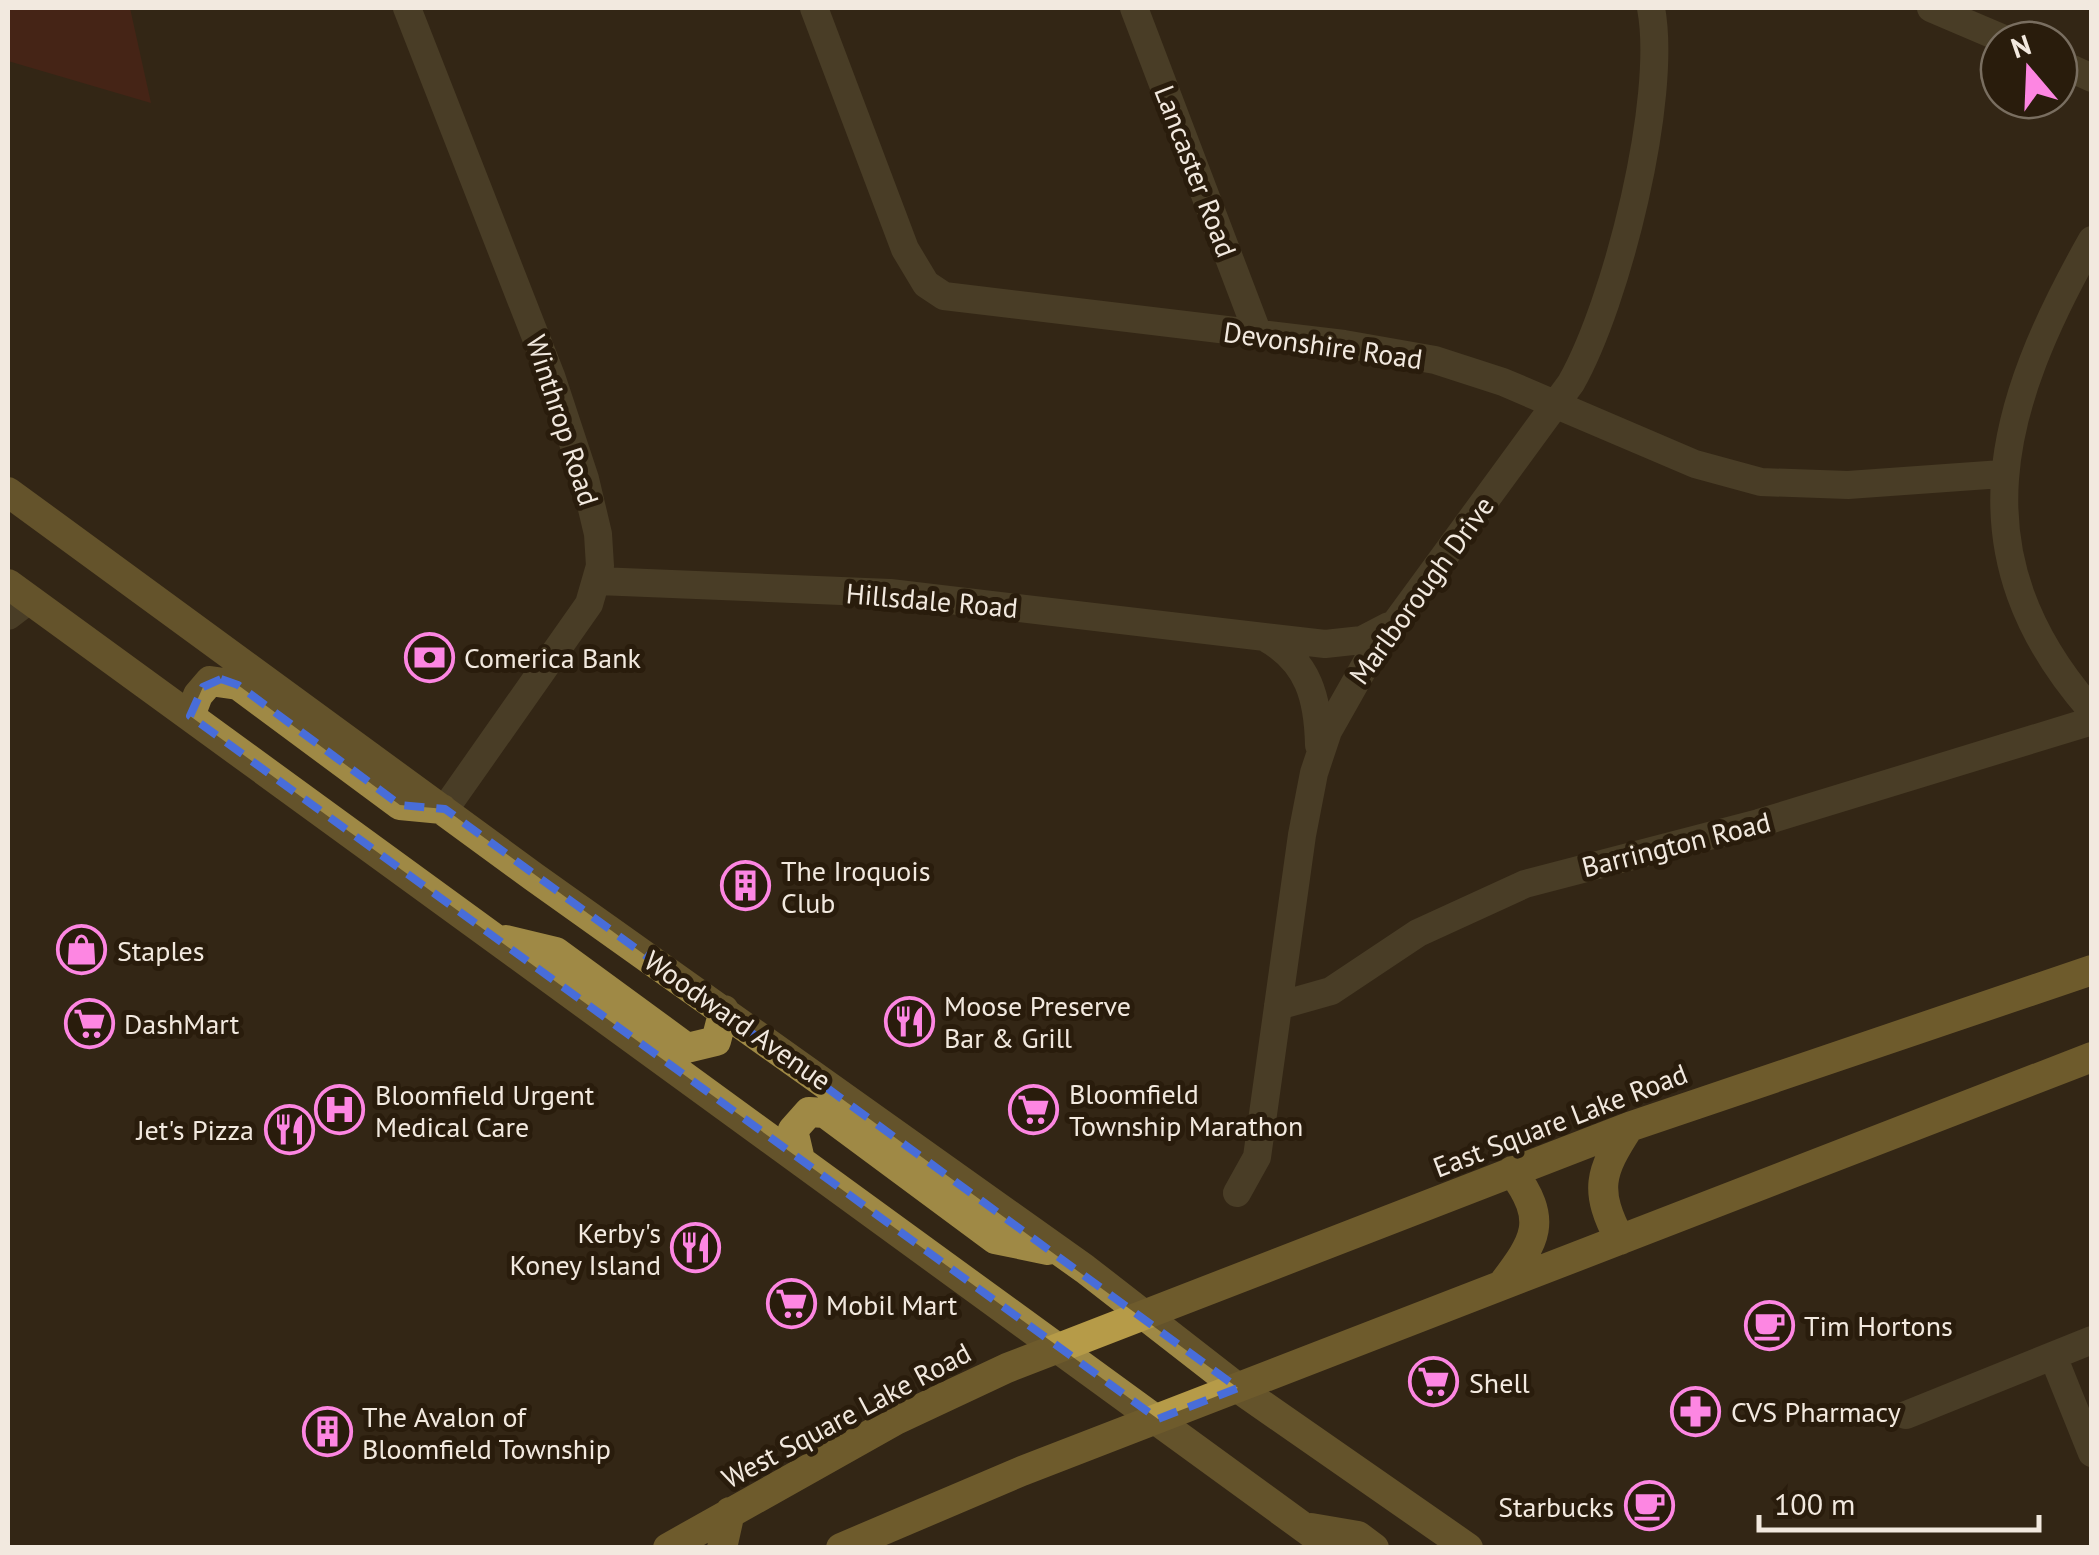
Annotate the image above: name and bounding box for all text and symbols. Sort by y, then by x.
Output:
north arrow [1979,20,2079,120]
text: N [2006,25,2035,66]
street label: Lancaster Road [1146,80,1246,262]
street label: Devonshire Road [1221,313,1425,377]
street label: Winthrop Road [518,330,608,510]
street label: Marlborough Drive [1340,488,1502,692]
street label: Hillsdale Road [844,574,1020,626]
bank icon: Comerica Bank [403,631,455,683]
place label: Comerica Bank [464,639,642,676]
street label: Barrington Road [1578,803,1774,885]
place label: The Iroquois Club [781,852,931,921]
building icon: The Iroquois Club [720,860,772,912]
shop icon: Staples [56,924,108,976]
place label: Staples [117,932,205,969]
street label: Woodward Avenue [637,942,839,1098]
place label: Moose Preserve Bar & Grill [944,987,1131,1056]
restaurant icon: Moose Preserve Bar & Grill [883,995,935,1047]
supermarket icon: DashMart [63,997,115,1049]
place label: DashMart [124,1005,240,1042]
street label: East Square Lake Road [1428,1054,1692,1186]
place label: Bloomfield Township Marathon [1069,1075,1303,1144]
place label: Bloomfield Urgent Medical Care [375,1076,595,1145]
supermarket icon: Bloomfield Township Marathon [1008,1083,1060,1135]
hospital icon: Bloomfield Urgent Medical Care [314,1084,366,1136]
restaurant icon: Jet's Pizza [263,1103,315,1155]
place label: Jet's Pizza [135,1111,254,1148]
place label: Kerby's Koney Island [509,1214,661,1283]
restaurant icon: Kerby's Koney Island [670,1222,722,1274]
supermarket icon: Mobil Mart [765,1278,817,1330]
place label: Mobil Mart [826,1286,958,1323]
cafe icon: Tim Hortons [1743,1299,1795,1351]
place label: Tim Hortons [1804,1307,1953,1344]
street label: West Square Lake Road [715,1334,977,1496]
supermarket icon: Shell [1408,1356,1460,1408]
place label: Shell [1469,1364,1530,1401]
pharmacy icon: CVS Pharmacy [1670,1385,1722,1437]
place label: CVS Pharmacy [1731,1393,1901,1430]
place label: The Avalon of Bloomfield Township [362,1398,611,1467]
building icon: The Avalon of Bloomfield Township [301,1406,353,1458]
scale bar [1759,1470,2039,1532]
cafe icon: Starbucks [1623,1480,1675,1532]
text: 100 m [1774,1484,1855,1523]
place label: Starbucks [1498,1488,1614,1525]

